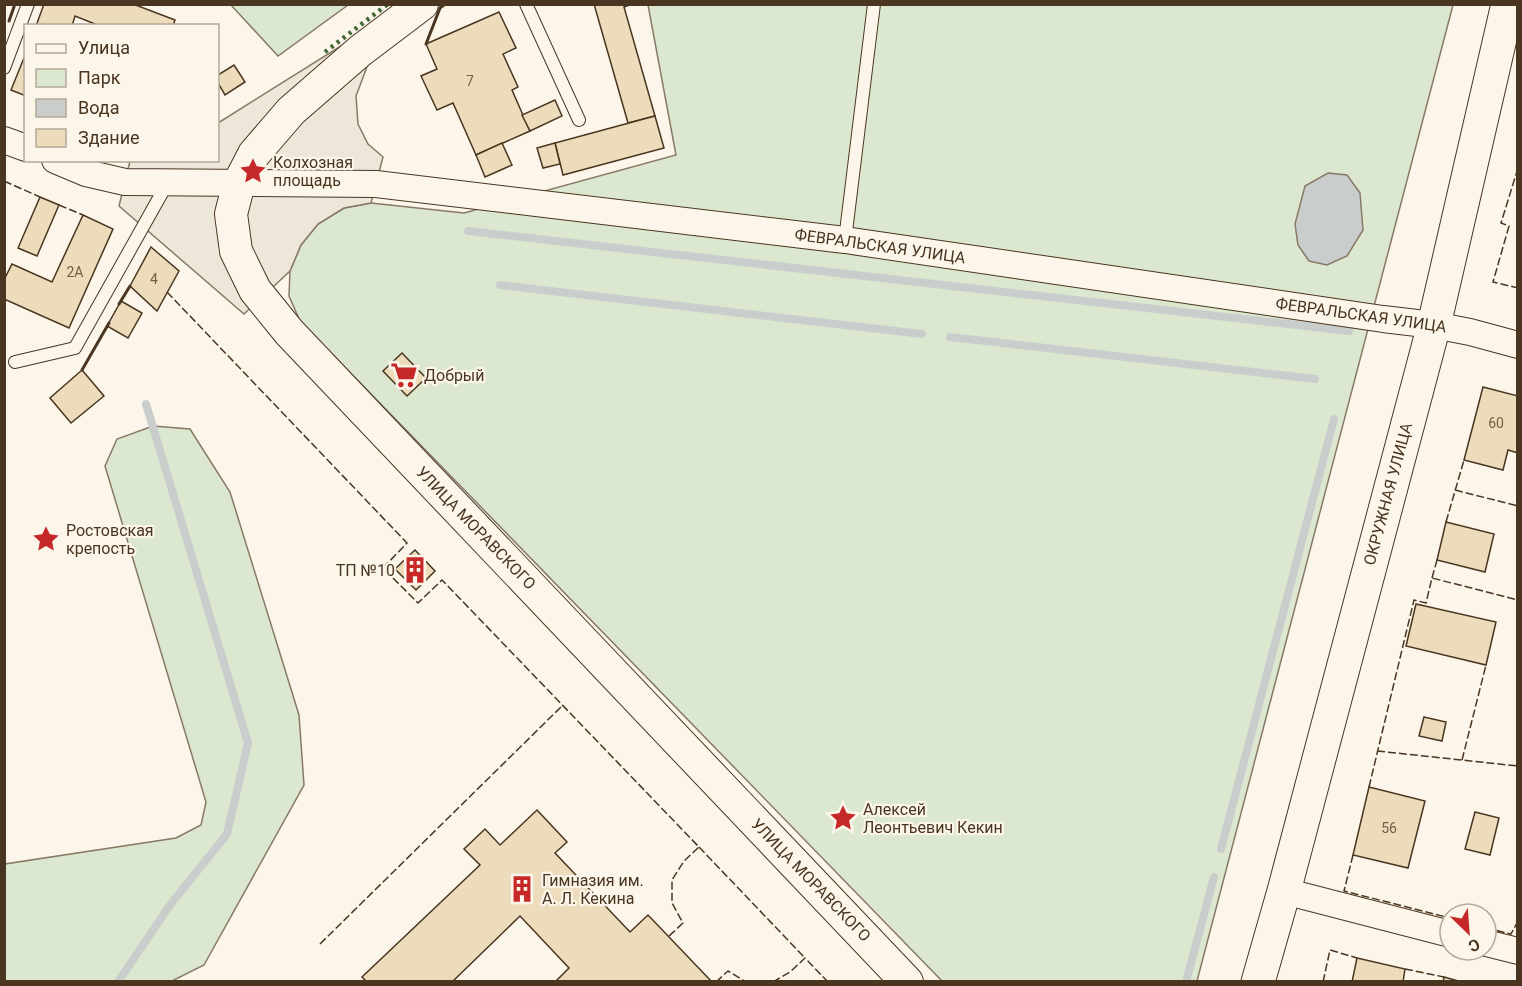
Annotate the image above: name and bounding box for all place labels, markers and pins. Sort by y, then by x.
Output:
place label: Колхозная площадь [273,153,353,190]
place icon: Колхозная площадь [238,156,268,186]
supermarket icon: Добрый [389,360,419,390]
place label: Добрый [424,366,485,385]
place label: Ростовская крепость [66,521,154,558]
place icon: Ростовская крепость [31,524,61,554]
building icon: ТП №10 [400,555,430,585]
place label: ТП №10 [336,561,395,580]
place label: Алексей Леонтьевич Кекин [863,800,1003,837]
place icon: Алексей Леонтьевич Кекин [828,803,858,833]
place label: Гимназия им. А. Л. Кекина [542,871,644,908]
building icon: Гимназия им. А. Л. Кекина [507,874,537,904]

